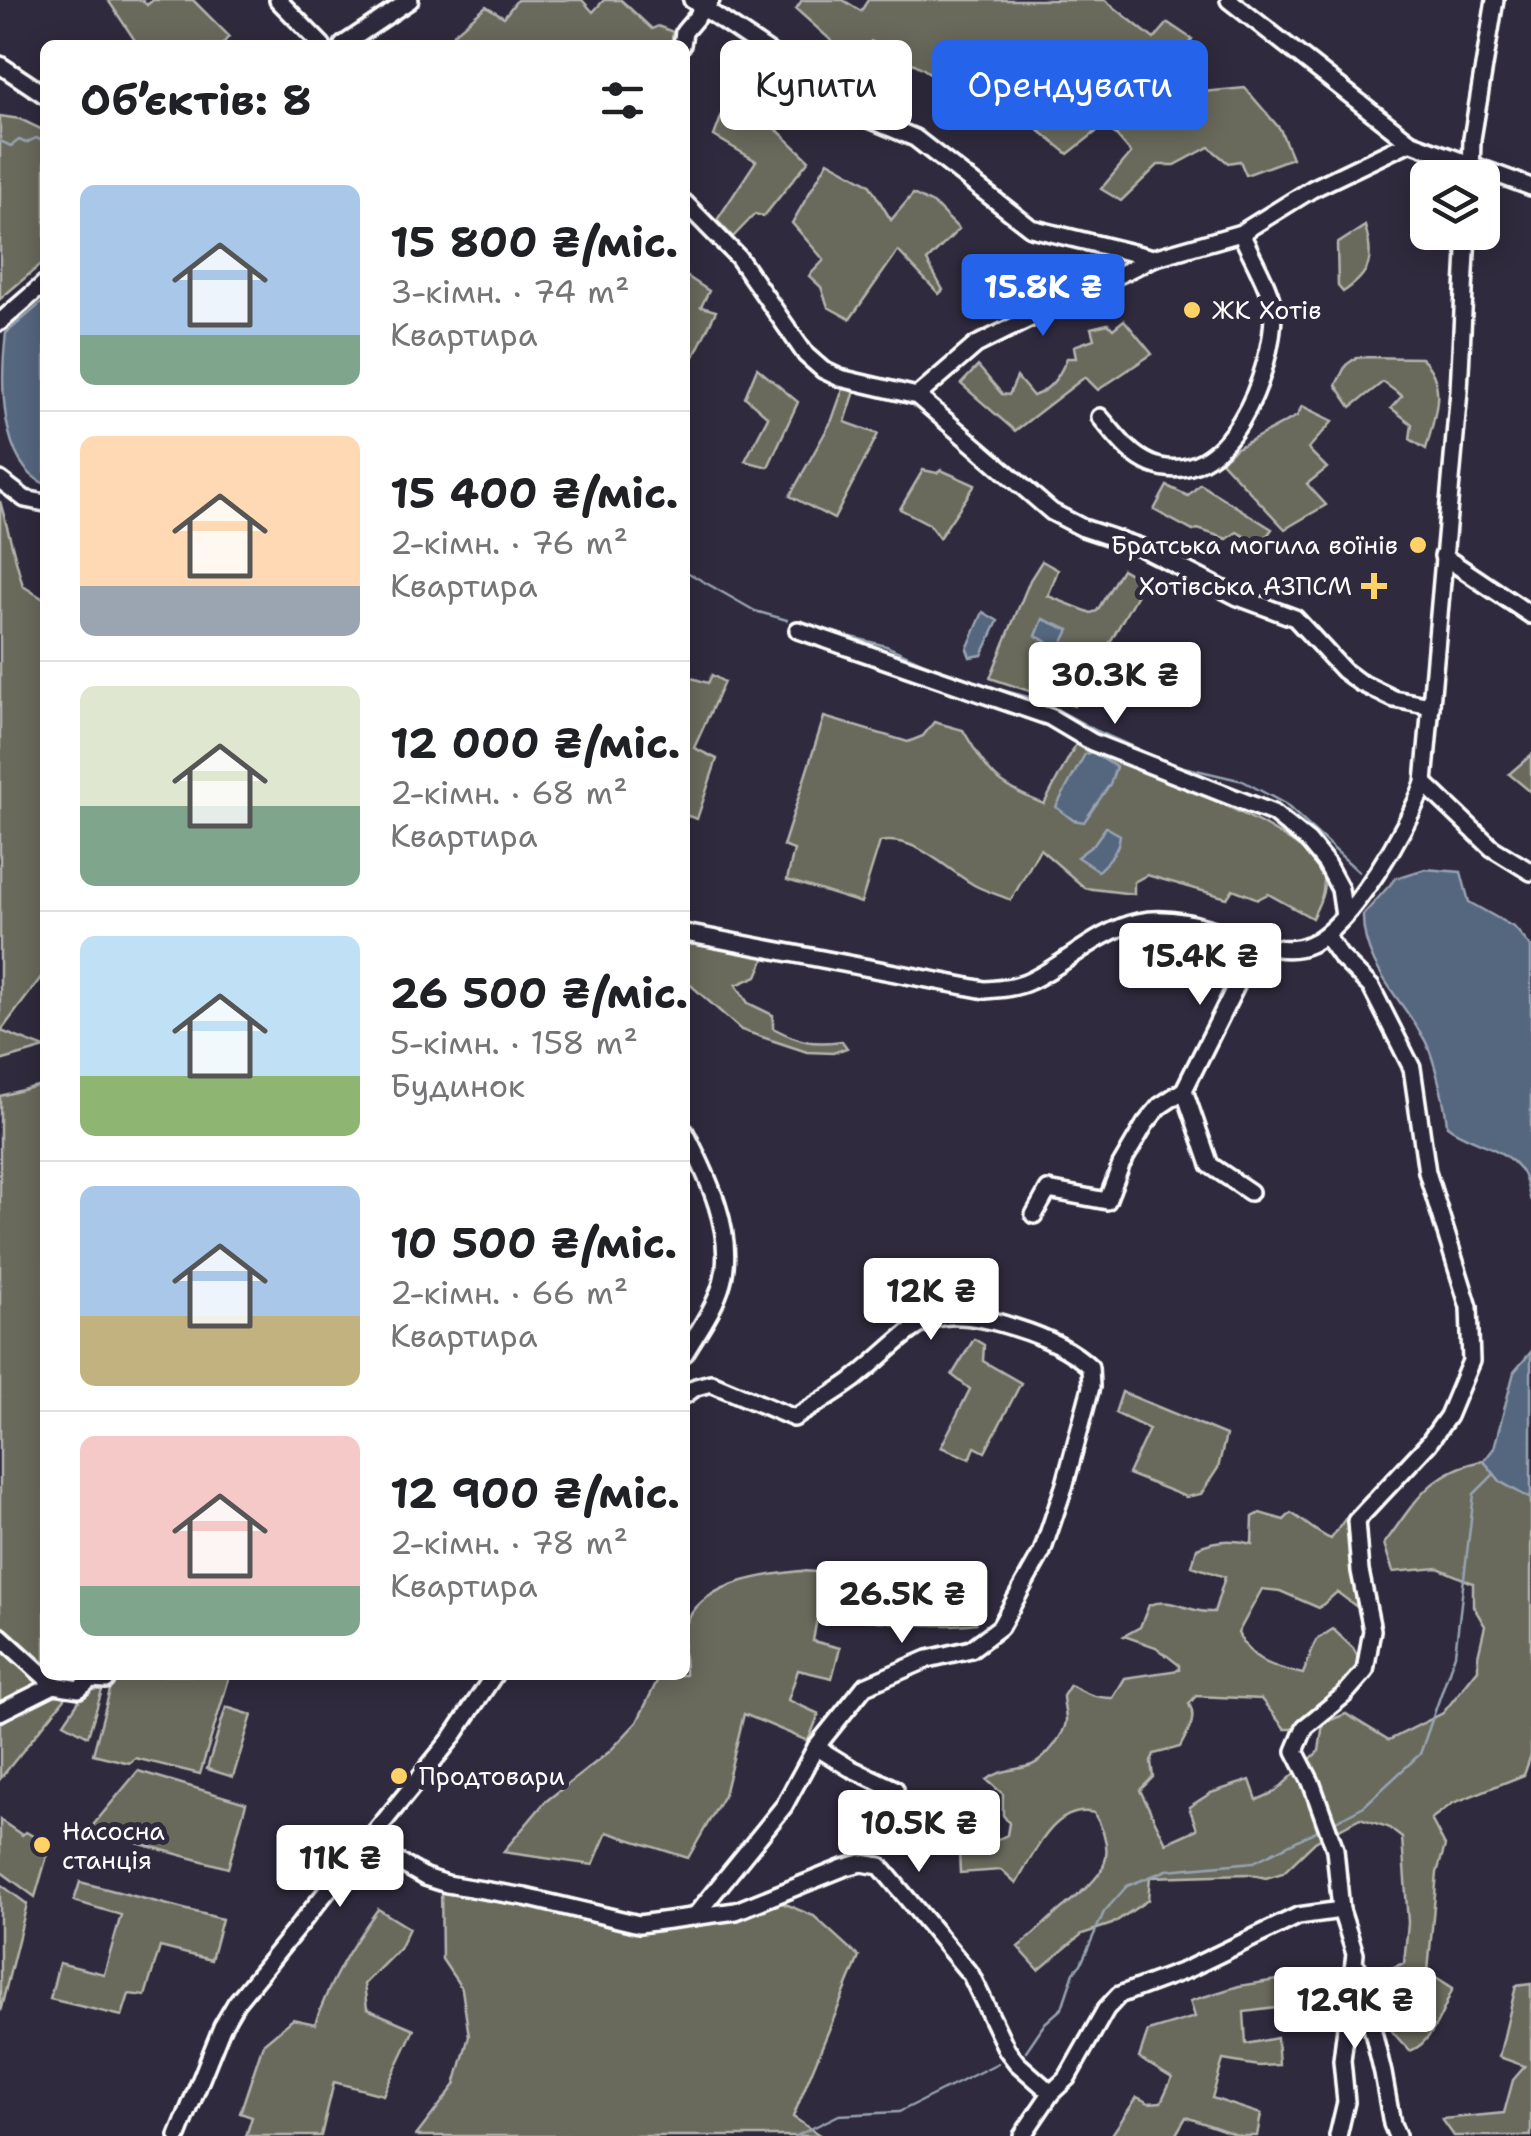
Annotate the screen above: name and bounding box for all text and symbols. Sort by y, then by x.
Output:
chip: Купити [720,40,912,130]
chip: Орендувати [932,40,1208,130]
text: Об’єктів: 8 [80,72,312,128]
icon: filters [595,73,650,128]
map controls [1410,160,1500,250]
button: layers [1410,160,1500,250]
text: 15 800 ₴/міс. [390,214,678,270]
icon: home [160,225,280,345]
pin: 15.8K ₴ [951,254,1135,339]
text: 15.8K ₴ [984,265,1102,308]
text: 3-кімн. · 74 m² [390,270,629,313]
place label: ЖК Хотів [1212,293,1321,327]
marker: ЖК Хотів [1181,299,1203,321]
text: Квартира [390,313,538,356]
text: 15 400 ₴/міс. [390,465,679,521]
icon: home [160,476,280,596]
text: 2-кімн. · 76 m² [390,521,628,564]
place label: Братська могила воїнів [1111,528,1398,562]
marker: Братська могила воїнів [1407,534,1429,556]
text: Квартира [390,564,538,607]
place label: Хотівська АЗПСМ [1139,569,1352,603]
marker: Хотівська АЗПСМ [1361,573,1387,599]
pin: 30.3K ₴ [1023,642,1207,727]
text: 30.3K ₴ [1051,653,1179,696]
text: 12 000 ₴/міс. [390,715,680,771]
icon: home [160,726,280,846]
text: 2-кімн. · 68 m² [390,771,628,814]
text: Квартира [390,814,538,857]
pin: 15.4K ₴ [1108,923,1292,1008]
text: 15.4K ₴ [1141,934,1259,977]
text: 26 500 ₴/міс. [390,965,688,1021]
icon: home [160,976,280,1096]
text: 5-кімн. · 158 m² [390,1021,638,1064]
text: Будинок [390,1064,525,1107]
text: 10 500 ₴/міс. [390,1215,677,1271]
icon: home [160,1226,280,1346]
pin: 12K ₴ [861,1258,1001,1343]
text: 12K ₴ [886,1269,976,1312]
text: 2-кімн. · 66 m² [390,1271,628,1314]
text: Квартира [390,1314,538,1357]
text: 12 900 ₴/міс. [390,1465,680,1521]
icon: home [160,1476,280,1596]
text: 2-кімн. · 78 m² [390,1521,628,1564]
pin: 26.5K ₴ [810,1561,994,1646]
text: Квартира [390,1564,538,1607]
text: 26.5K ₴ [838,1572,966,1615]
place label: Продтовари [419,1759,565,1793]
marker: Продтовари [388,1765,410,1787]
pin: 10.5K ₴ [827,1790,1011,1875]
text: 10.5K ₴ [860,1801,978,1844]
place label: Насосна станція [62,1814,165,1877]
pin: 11K ₴ [270,1825,410,1910]
marker: Насосна станція [31,1834,53,1856]
text: 11K ₴ [299,1836,381,1879]
pin: 12.9K ₴ [1263,1967,1447,2052]
text: 12.9K ₴ [1296,1978,1414,2021]

